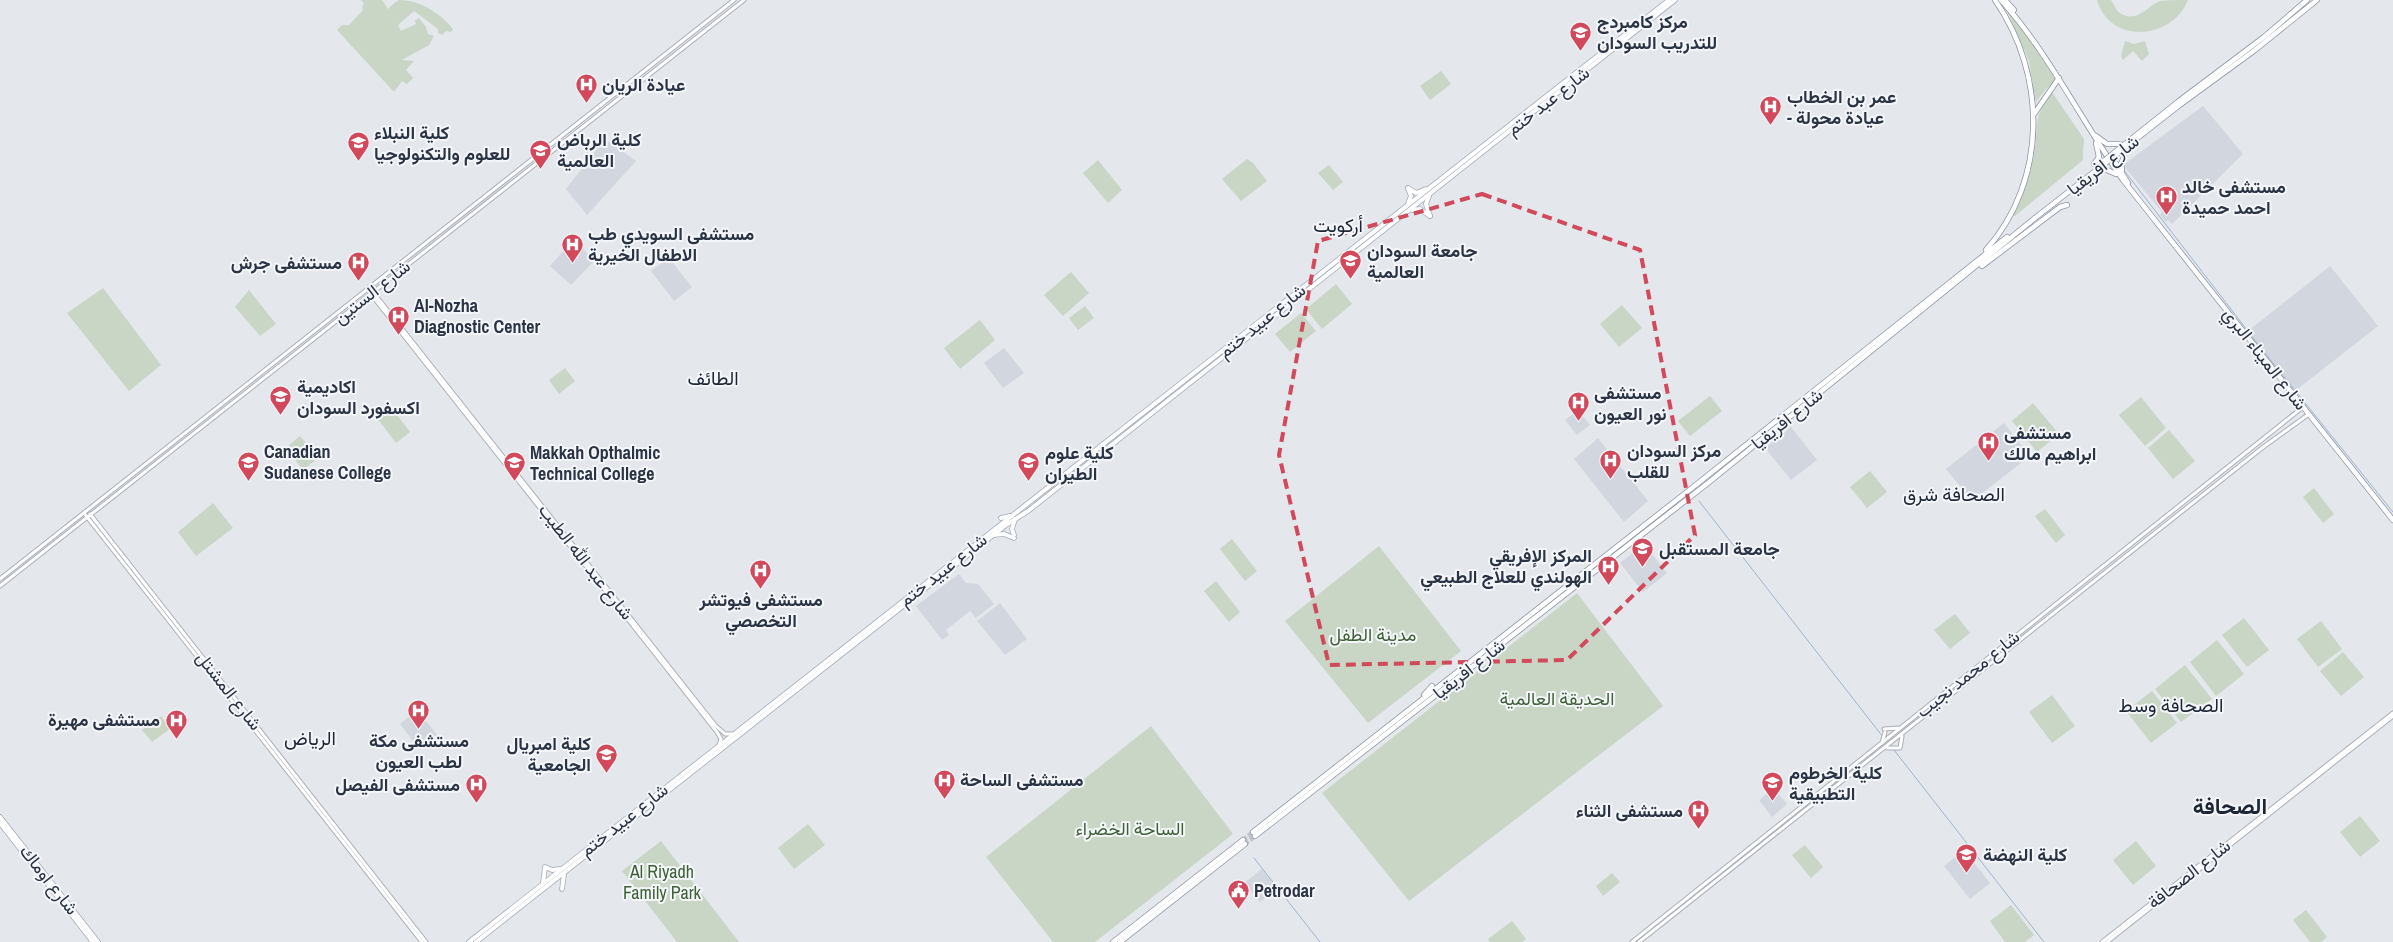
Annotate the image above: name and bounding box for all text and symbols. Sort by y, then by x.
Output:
place label: مركز كامبردج للتدريب السودان [1597,9,1717,55]
school or university icon: مركز كامبردج للتدريب السودان [1569,20,1593,51]
street label: شارع عبد ختم [1501,60,1595,141]
place label: عيادة الريان [602,72,685,97]
hospital icon: عيادة الريان [574,73,598,104]
place label: عمر بن الخطاب - عيادة محولة [1787,84,1896,130]
hospital icon: عمر بن الخطاب - عيادة محولة [1759,95,1783,126]
place label: كلية النبلاء للعلوم والتكنولوجيا [374,120,510,166]
place label: كلية الرباض العالمية [557,127,641,173]
street label: شارع افريقيا [2061,128,2144,201]
school or university icon: كلية النبلاء للعلوم والتكنولوجيا [346,131,370,162]
school or university icon: كلية الرباض العالمية [529,138,553,169]
place label: مستشفى خالد احمد حميدة [2182,174,2286,220]
hospital icon: مستشفى خالد احمد حميدة [2154,185,2178,216]
district label: أركويت [1313,212,1363,238]
place label: مستشفى السويدي طب الاطفال الخيرية [588,221,755,267]
hospital icon: مستشفى السويدي طب الاطفال الخيرية [560,232,584,263]
place label: جامعة السودان العالمية [1367,238,1478,284]
school or university icon: جامعة السودان العالمية [1339,249,1363,280]
place label: مستشفى جرش [231,250,342,275]
hospital icon: مستشفى جرش [346,251,370,282]
street label: شارع الستين [328,254,415,330]
street label: شارع عبيد ختم [1213,278,1311,364]
place label: Al-Nozha Diagnostic Center [414,293,541,339]
street label: شارع الميناء البري [2215,302,2313,417]
hospital icon: Al-Nozha Diagnostic Center [386,304,410,335]
district label: الطائف [687,365,739,391]
place label: اكاديمية اكسفورد السودان [297,374,420,420]
place label: مستشفى نور العيون [1594,380,1667,426]
street label: شارع افريقيا [1746,382,1828,455]
school or university icon: اكاديمية اكسفورد السودان [269,385,293,416]
hospital icon: مستشفى نور العيون [1566,391,1590,422]
place label: مستشفى ابراهيم مالك [2004,420,2096,466]
hospital icon: مستشفى ابراهيم مالك [1976,431,2000,462]
place label: مركز السودان للقلب [1627,438,1721,484]
place label: Canadian Sudanese College [264,439,391,485]
place label: Makkah Opthalmic Technical College [530,440,660,486]
place label: كلية علوم الطيران [1045,440,1114,486]
hospital icon: مركز السودان للقلب [1599,449,1623,480]
school or university icon: Canadian Sudanese College [236,450,260,481]
school or university icon: Makkah Opthalmic Technical College [502,451,526,482]
school or university icon: كلية علوم الطيران [1017,451,1041,482]
district label: الصحافة شرق [1903,481,2005,507]
street label: شارع عبد الله الطيب [533,498,640,625]
street label: شارع عبيد ختم [893,527,992,612]
place label: جامعة المستقبل [1659,536,1780,561]
school or university icon: جامعة المستقبل [1631,537,1655,568]
place label: المركز الإفريقي الهولندي للعلاج الطبيعي [1420,543,1592,592]
hospital icon: المركز الإفريقي الهولندي للعلاج الطبيعي [1596,554,1620,585]
hospital icon: مستشفى فيوتشر التخصصي [749,558,773,589]
place label: مستشفى فيوتشر التخصصي [698,587,823,636]
park label: مدينة الطفل [1330,622,1416,647]
street label: شارع محمد نجيب [1911,624,2025,723]
street label: شارع افريقيا [1427,632,1510,705]
street label: شارع المشتل [191,646,268,735]
park label: الحديقة العالمية [1500,686,1614,711]
district label: الصحافة وسط [2119,692,2223,718]
hospital icon: مستشفى مكة لطب العيون [407,699,431,730]
place label: مستشفى مهيرة [48,707,160,732]
hospital icon: مستشفى مهيرة [164,708,188,739]
district label: الرياض [284,725,336,751]
place label: مستشفى مكة لطب العيون [369,728,469,774]
place label: كلية امبريال الجامعية [506,731,591,777]
school or university icon: كلية امبريال الجامعية [595,742,619,773]
place label: كلية الخرطوم التطبيقية [1789,760,1882,806]
place label: مستشفى الساحة [960,767,1084,792]
hospital icon: مستشفى الساحة [932,768,956,799]
school or university icon: كلية الخرطوم التطبيقية [1761,771,1785,802]
place label: مستشفى الفيصل [335,772,460,797]
hospital icon: مستشفى الفيصل [464,773,488,804]
street label: شارع عبيد ختم [574,777,673,862]
district label: الصحافة [2193,791,2267,821]
place label: مستشفى الثناء [1576,798,1683,823]
hospital icon: مستشفى الثناء [1687,799,1711,830]
park label: الساحة الخضراء [1075,816,1185,841]
street label: شارع الصحافة [2142,833,2236,914]
street label: شارع اوماك [14,839,85,920]
place label: كلية النهضة [1983,842,2067,867]
school or university icon: كلية النهضة [1955,843,1979,874]
park label: Al Riyadh Family Park [623,859,702,905]
place label: Petrodar [1254,878,1315,903]
public building icon: Petrodar [1226,879,1250,910]

